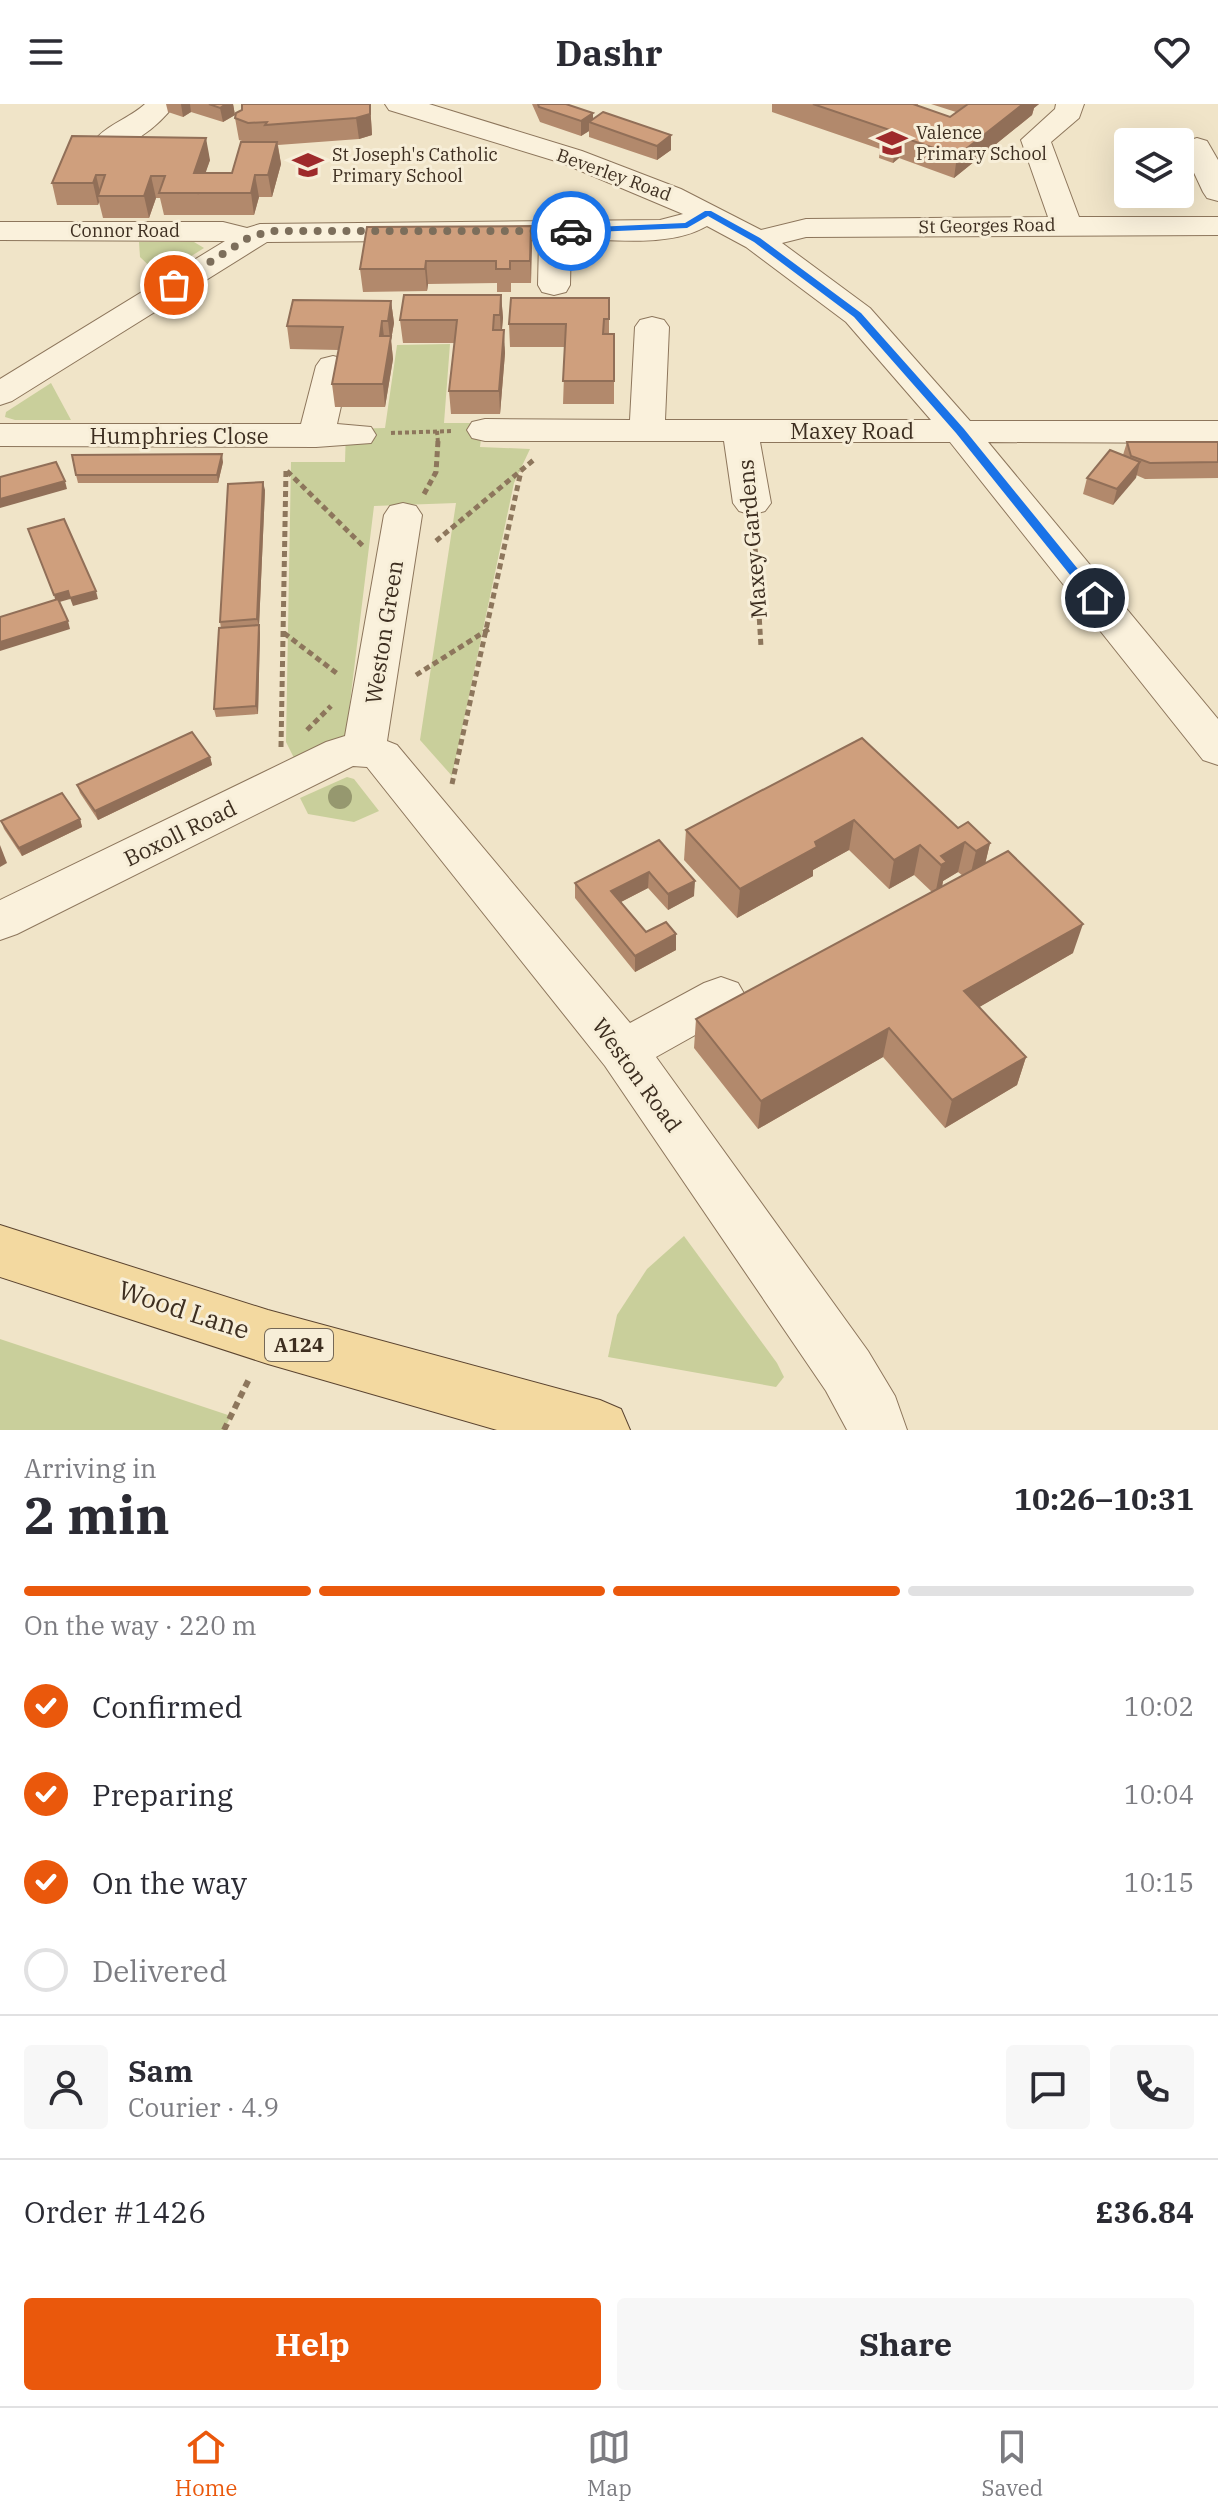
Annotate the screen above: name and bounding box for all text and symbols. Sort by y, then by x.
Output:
text: Dashr [555,29,663,76]
icon: menu [24,30,68,74]
icon: heart [1150,30,1194,74]
place label: Valence Primary School [916,121,1047,165]
school or university icon: Valence Primary School [875,126,909,160]
map controls [1114,128,1194,208]
button: layers [1114,128,1194,208]
place label: St Joseph's Catholic Primary School [332,143,498,187]
street label: Beverley Road [554,143,675,206]
school or university icon: St Joseph's Catholic Primary School [291,148,325,182]
courier [531,191,611,271]
icon: car [549,209,593,253]
street label: St Georges Road [918,213,1056,238]
street label: Connor Road [70,219,180,242]
pin [140,251,208,319]
icon: bag [152,263,196,307]
street label: Maxey Road [790,416,914,445]
street label: Humphries Close [89,421,269,450]
street label: Maxey Gardens [730,458,773,620]
street label: Weston Green [358,558,409,706]
pin [1061,564,1129,632]
icon: home [1073,576,1117,620]
street label: Boxoll Road [119,793,241,872]
street label: Weston Road [586,1012,689,1138]
street label: Wood Lane [114,1272,254,1346]
road number: A124 [265,1329,333,1361]
text: Arriving in [24,1451,157,1485]
text: 10:26–10:31 [1014,1479,1194,1518]
text: 2 min [24,1481,170,1548]
text: On the way · 220 m [24,1608,257,1642]
icon: check [24,1684,68,1728]
text: Confirmed [92,1687,243,1726]
text: 10:02 [1124,1689,1194,1723]
icon: check [24,1772,68,1816]
text: Preparing [92,1775,233,1814]
text: 10:04 [1124,1777,1194,1811]
icon: check [24,1860,68,1904]
text: On the way [92,1863,247,1902]
text: 10:15 [1124,1865,1194,1899]
text: Delivered [92,1951,227,1990]
button: person [24,2045,108,2129]
button: chat [1006,2045,1090,2129]
button: phone [1110,2045,1194,2129]
text: Sam [128,2051,193,2090]
text: Courier · 4.9 [128,2090,279,2124]
text: Order #1426 [24,2192,206,2231]
text: £36.84 [1096,2192,1194,2231]
button: Help [24,2298,601,2390]
button: Share [617,2298,1194,2390]
tab: Home [175,2425,237,2502]
tab: Map [587,2425,632,2502]
tab: Saved [982,2425,1043,2502]

